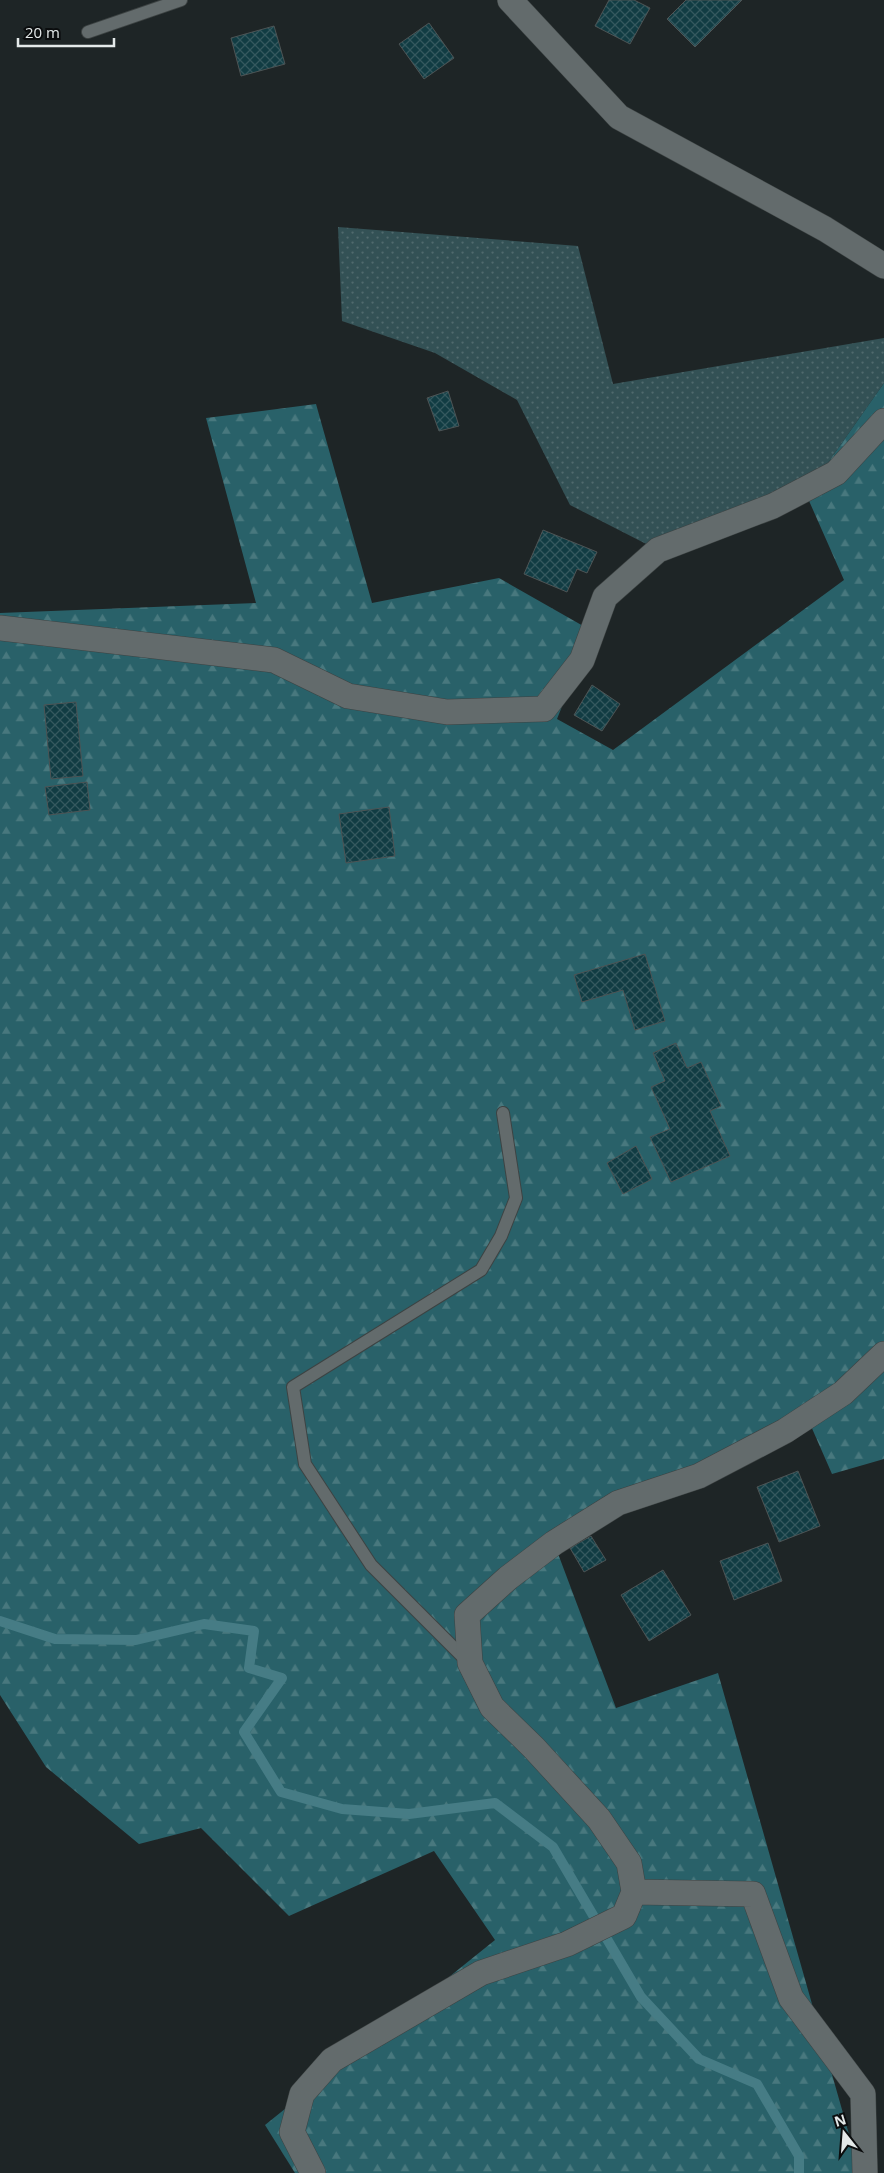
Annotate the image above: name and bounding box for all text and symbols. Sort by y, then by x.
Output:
scale bar [18,15,114,47]
text: 20 m [25,22,60,42]
north arrow [819,2108,869,2158]
text: N [832,2109,848,2131]

